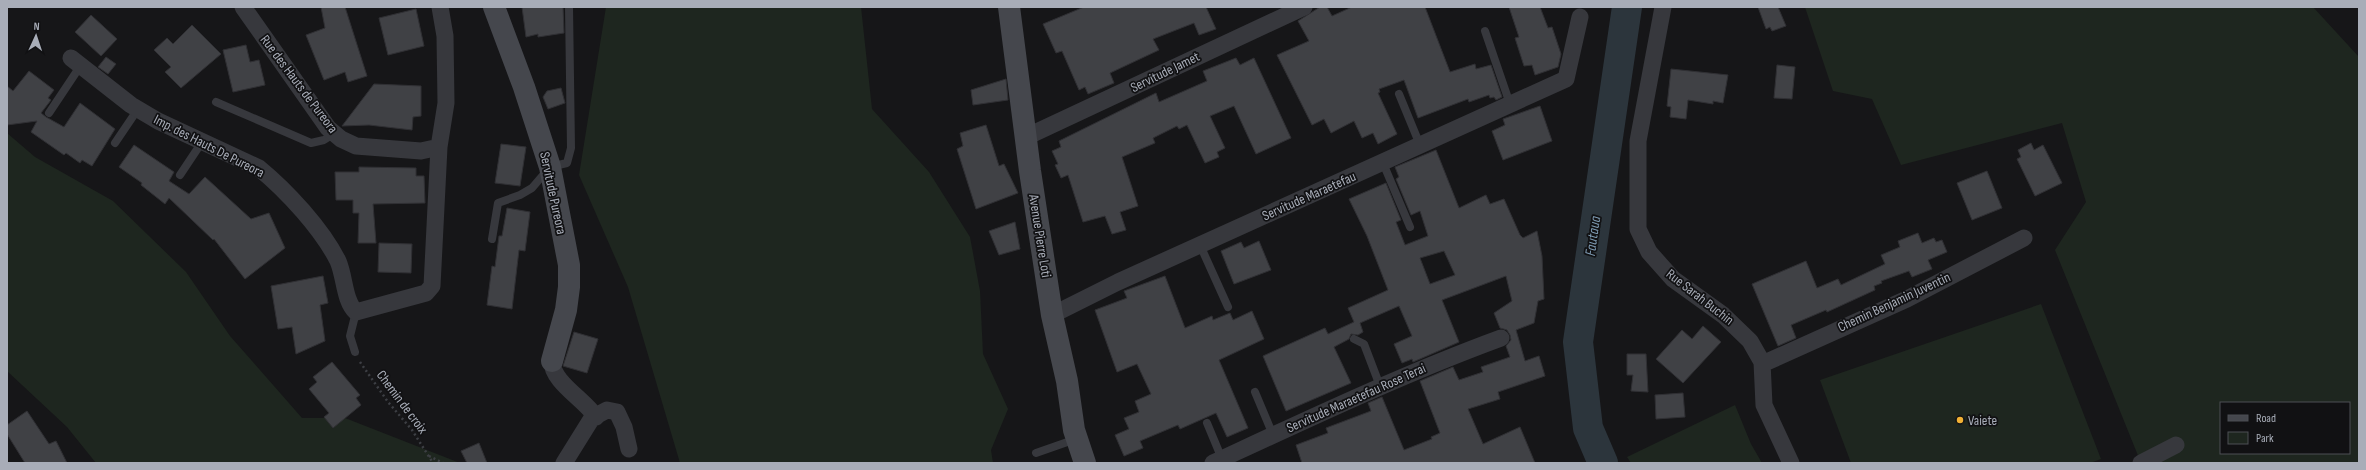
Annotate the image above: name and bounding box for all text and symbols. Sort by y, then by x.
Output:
north arrow [16,16,56,56]
text: N [33,20,40,33]
street label: Rue des Hauts de Pureora [257,32,341,136]
street label: Servitude Jamet [1128,48,1202,96]
street label: Imp. des Hauts De Pureora [151,111,267,181]
street label: Servitude Pureora [536,150,570,236]
street label: Servitude Maraetefau [1259,168,1359,224]
street label: Avenue Pierre Loti [1025,192,1055,279]
water label: Fautaua [1581,215,1605,257]
street label: Rue Sarah Buchin [1663,265,1737,329]
street label: Chemin Benjamin Juventin [1835,268,1953,336]
street label: Servitude Maraetefau Rose Terai [1284,360,1428,436]
street label: Chemin de croix [373,367,432,438]
legend [2220,402,2350,454]
text: Road [2256,411,2276,426]
place label: Vaiete [1968,412,1997,429]
marker: Vaiete [1955,415,1965,425]
text: Park [2256,431,2274,446]

